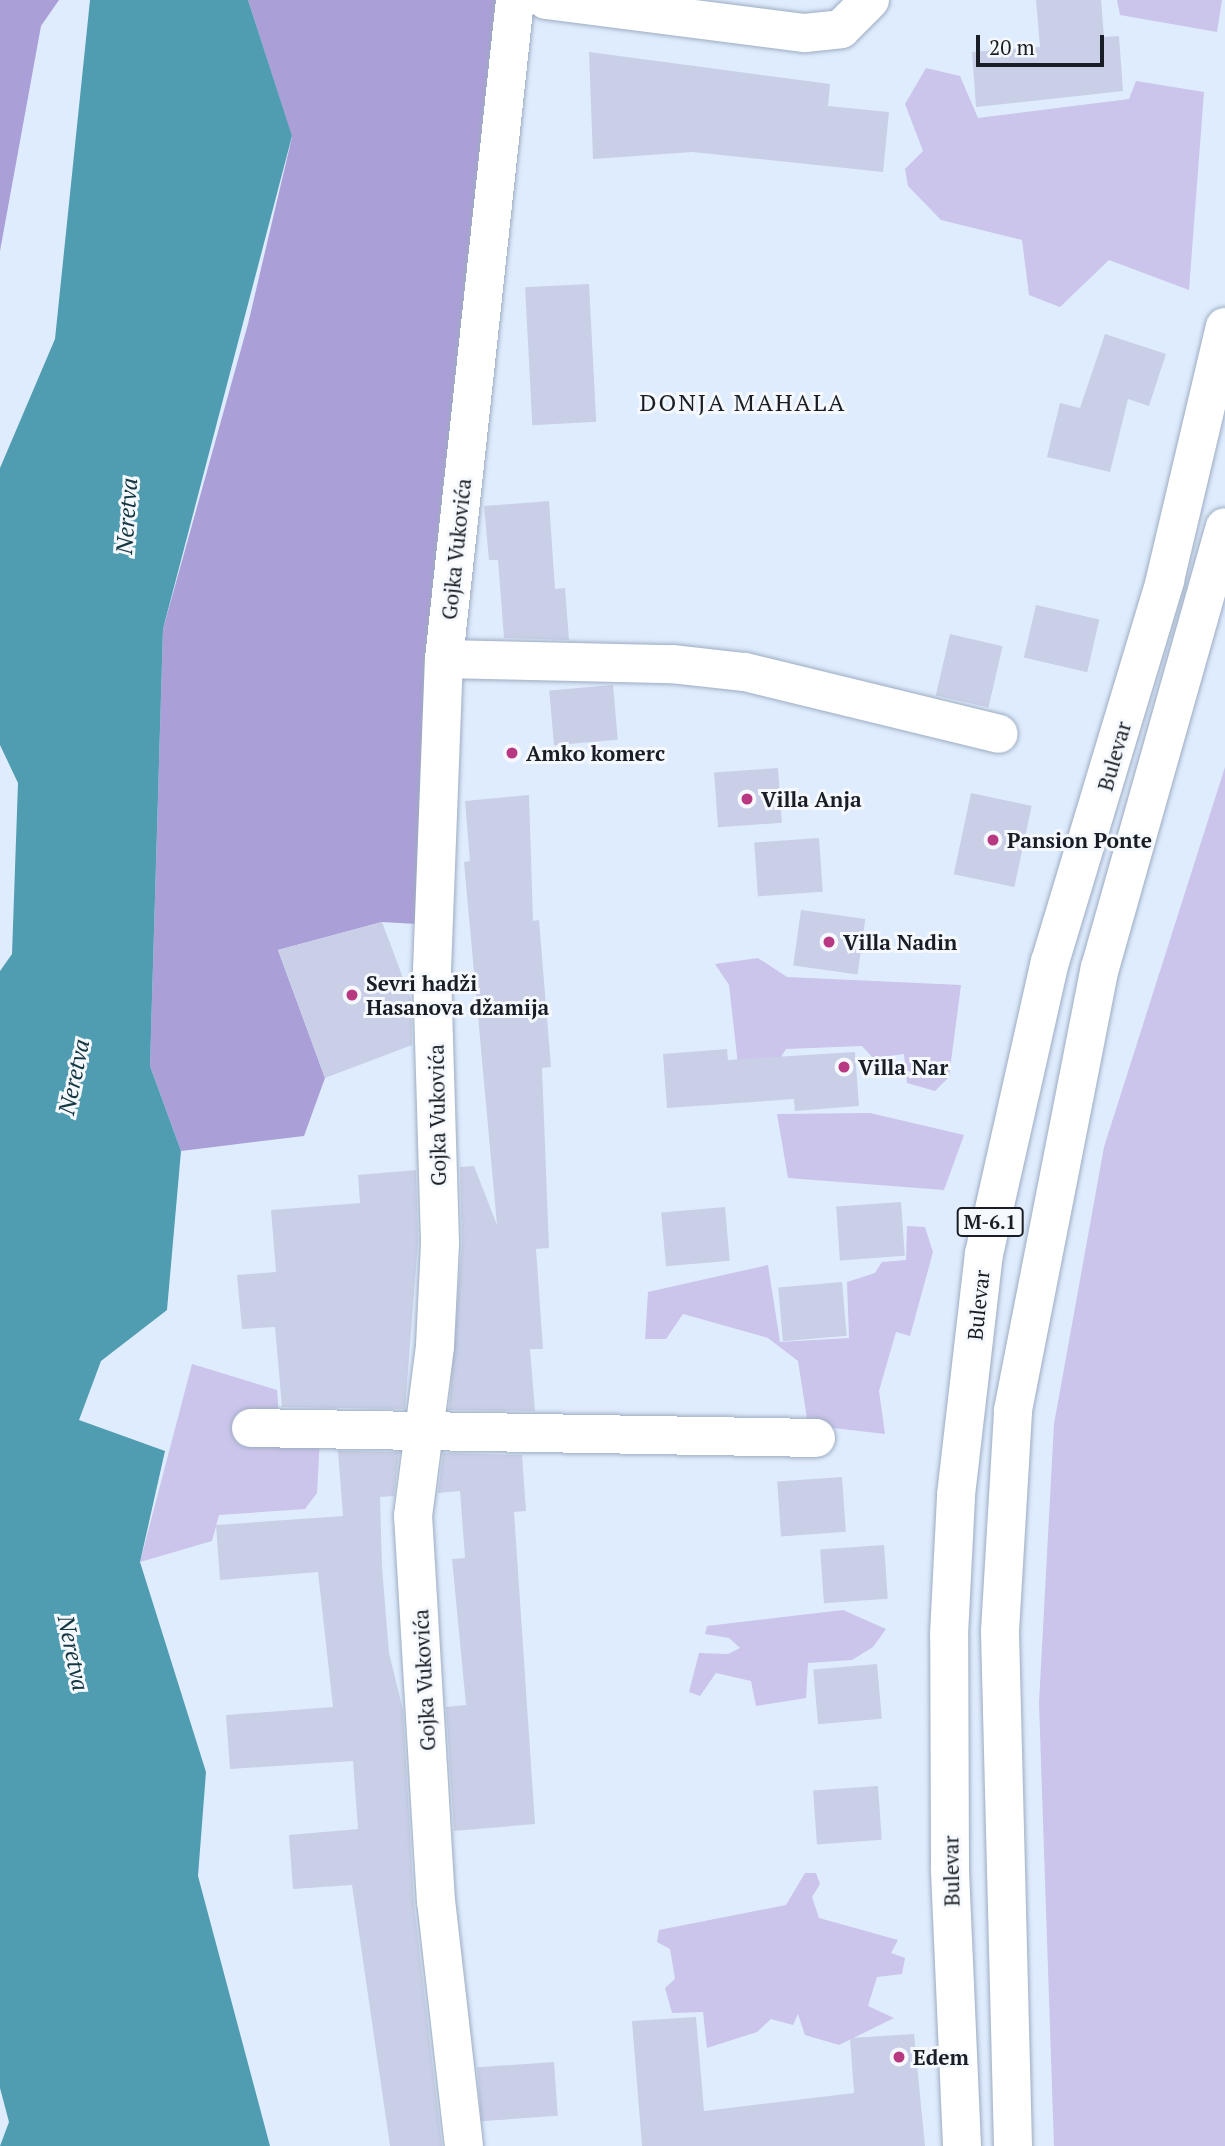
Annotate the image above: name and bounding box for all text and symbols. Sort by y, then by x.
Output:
scale bar [980,21,1108,65]
text: 20 m [989,33,1035,61]
district label: DONJA MAHALA [641,389,845,417]
water label: Neretva [111,477,143,555]
street label: Gojka Vukovića [436,477,476,621]
street label: Bulevar [1092,719,1136,793]
place label: Amko komerc [526,740,665,766]
marker: Amko komerc [504,745,520,761]
place label: Villa Anja [761,786,862,812]
marker: Villa Anja [739,791,755,807]
place label: Pansion Ponte [1007,827,1152,853]
marker: Pansion Ponte [985,832,1001,848]
place label: Villa Nadin [843,929,957,955]
marker: Villa Nadin [821,934,837,950]
place label: Sevri hadži Hasanova džamija [366,970,549,1020]
marker: Sevri hadži Hasanova džamija [344,987,360,1003]
water label: Neretva [53,1037,95,1117]
street label: Gojka Vukovića [423,1044,451,1186]
place label: Villa Nar [858,1054,948,1080]
marker: Villa Nar [836,1059,852,1075]
road number: M-6.1 [955,1206,1025,1238]
street label: Bulevar [962,1268,994,1342]
street label: Gojka Vukovića [408,1608,440,1752]
water label: Neretva [52,1613,94,1693]
street label: Bulevar [938,1835,964,1907]
place label: Edem [913,2044,969,2070]
marker: Edem [891,2049,907,2065]

